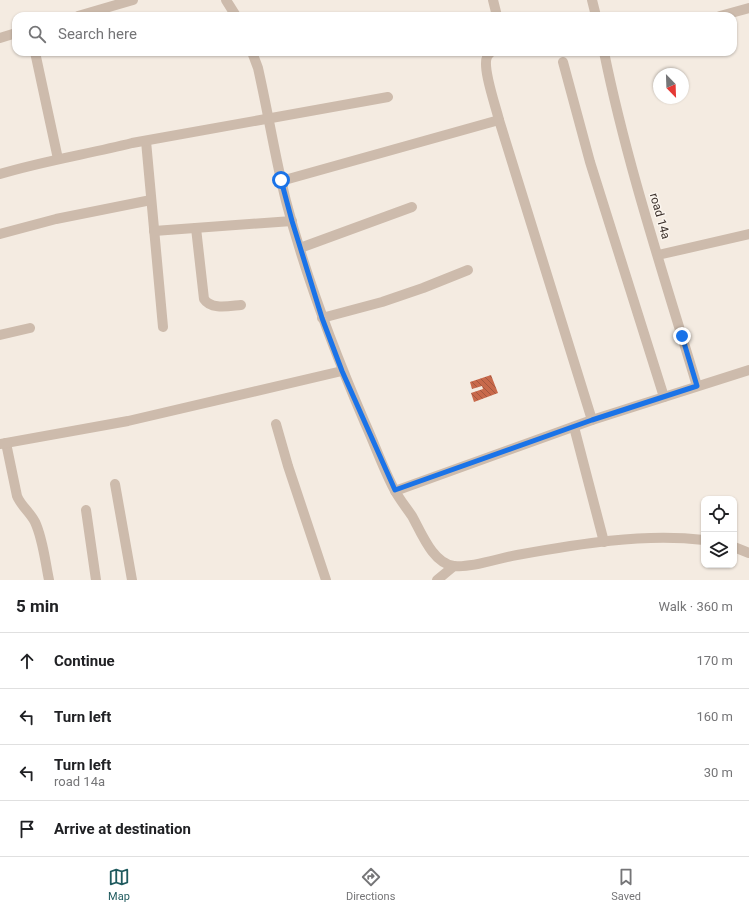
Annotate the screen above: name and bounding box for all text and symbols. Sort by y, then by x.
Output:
search box [12,12,737,56]
icon: search [26,23,48,45]
text: Search here [58,25,137,43]
north arrow [653,68,689,104]
route start [272,171,290,189]
street label: road 14a [647,191,673,241]
route end [673,327,691,345]
map controls [701,496,737,568]
button: locate [701,496,737,532]
button: layers [701,532,737,568]
text: 5 min [16,596,59,616]
text: Walk · 360 m [658,599,733,614]
icon: ahead [16,650,38,672]
text: Continue [54,652,115,670]
text: 170 m [696,653,733,668]
icon: left [16,706,38,728]
text: Turn left [54,708,111,726]
text: 160 m [696,709,733,724]
text: Turn left [54,756,111,774]
icon: left [16,762,38,784]
text: 30 m [704,765,733,780]
text: road 14a [54,774,105,789]
icon: arrive [16,818,38,840]
text: Arrive at destination [54,820,191,838]
tab: Map [108,866,130,903]
tab: Directions [346,866,395,903]
tab: Saved [611,866,641,903]

